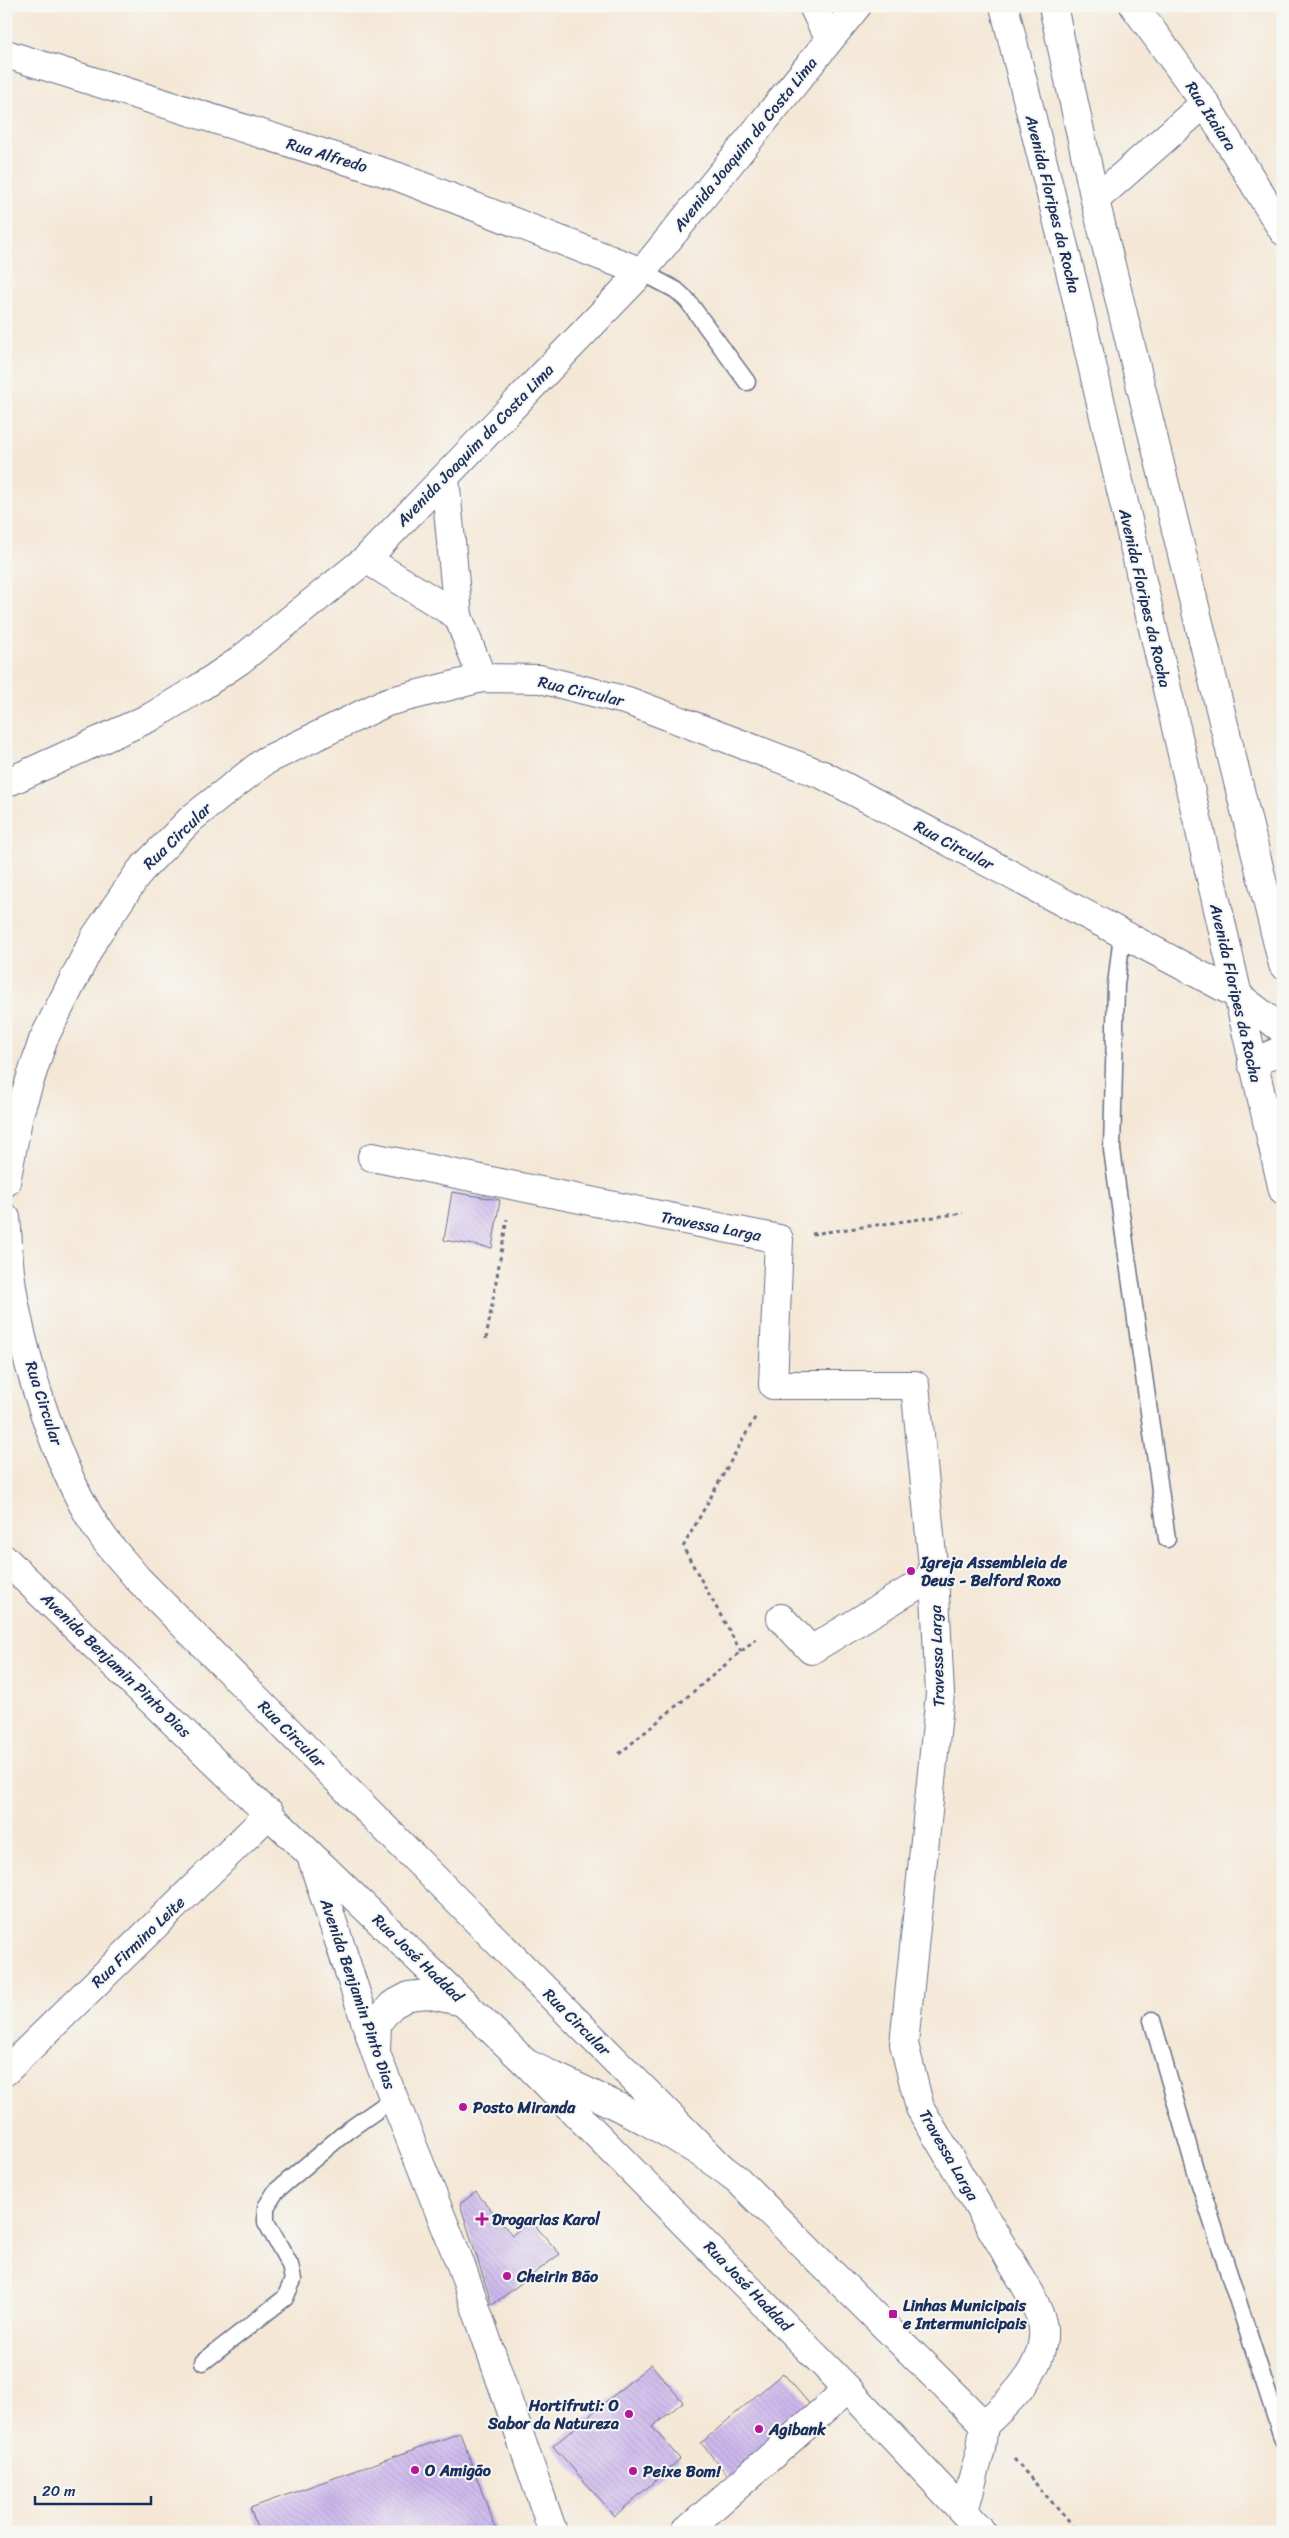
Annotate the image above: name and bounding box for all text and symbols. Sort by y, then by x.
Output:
street label: Avenida Joaquim da Costa Lima [665,50,825,239]
street label: Rua Itaiara [1177,75,1245,157]
street label: Avenida Floripes da Rocha [1017,111,1089,296]
street label: Rua Alfredo [283,129,371,181]
street label: Avenida Joaquim da Costa Lima [388,357,561,534]
street label: Avenida Floripes da Rocha [1110,505,1180,690]
street label: Rua Circular [535,667,628,715]
street label: Rua Circular [136,794,219,877]
street label: Rua Circular [909,812,1001,879]
street label: Avenida Floripes da Rocha [1201,900,1271,1085]
street label: Travessa Larga [658,1202,765,1250]
street label: Rua Circular [17,1357,72,1450]
place label: Igreja Assembleia de Deus - Belford Roxo [920,1548,1068,1595]
marker: Igreja Assembleia de Deus - Belford Roxo [905,1565,917,1577]
street label: Avenida Benjamin Pinto Dias [33,1584,199,1745]
street label: Travessa Larga [921,1604,953,1707]
street label: Rua Circular [251,1693,334,1776]
street label: Rua Firmino Leite [84,1889,192,1995]
street label: Avenida Benjamin Pinto Dias [311,1894,405,2094]
street label: Rua José Haddad [365,1906,472,2011]
street label: Rua Circular [536,1981,619,2064]
place label: Posto Miranda [473,2093,576,2122]
marker: Posto Miranda [457,2101,469,2113]
street label: Travessa Larga [911,2104,988,2207]
place label: Drogarias Karol [492,2205,601,2234]
marker: Drogarias Karol [476,2213,488,2225]
street label: Rua José Haddad [696,2233,801,2340]
place label: Cheirin Bão [516,2262,599,2291]
marker: Cheirin Bão [501,2270,513,2282]
place label: Linhas Municipais e Intermunicipais [902,2291,1027,2338]
marker: Linhas Municipais e Intermunicipais [887,2308,899,2320]
place label: Hortifruti: O Sabor da Natureza [487,2391,620,2438]
marker: Hortifruti: O Sabor da Natureza [623,2408,635,2420]
place label: Agibank [768,2415,826,2444]
marker: Agibank [753,2423,765,2435]
place label: O Amigão [424,2456,492,2485]
place label: Peixe Bom! [643,2457,722,2486]
marker: O Amigão [409,2464,421,2476]
marker: Peixe Bom! [627,2465,639,2477]
scale bar [35,2473,151,2505]
text: 20 m [42,2478,76,2504]

